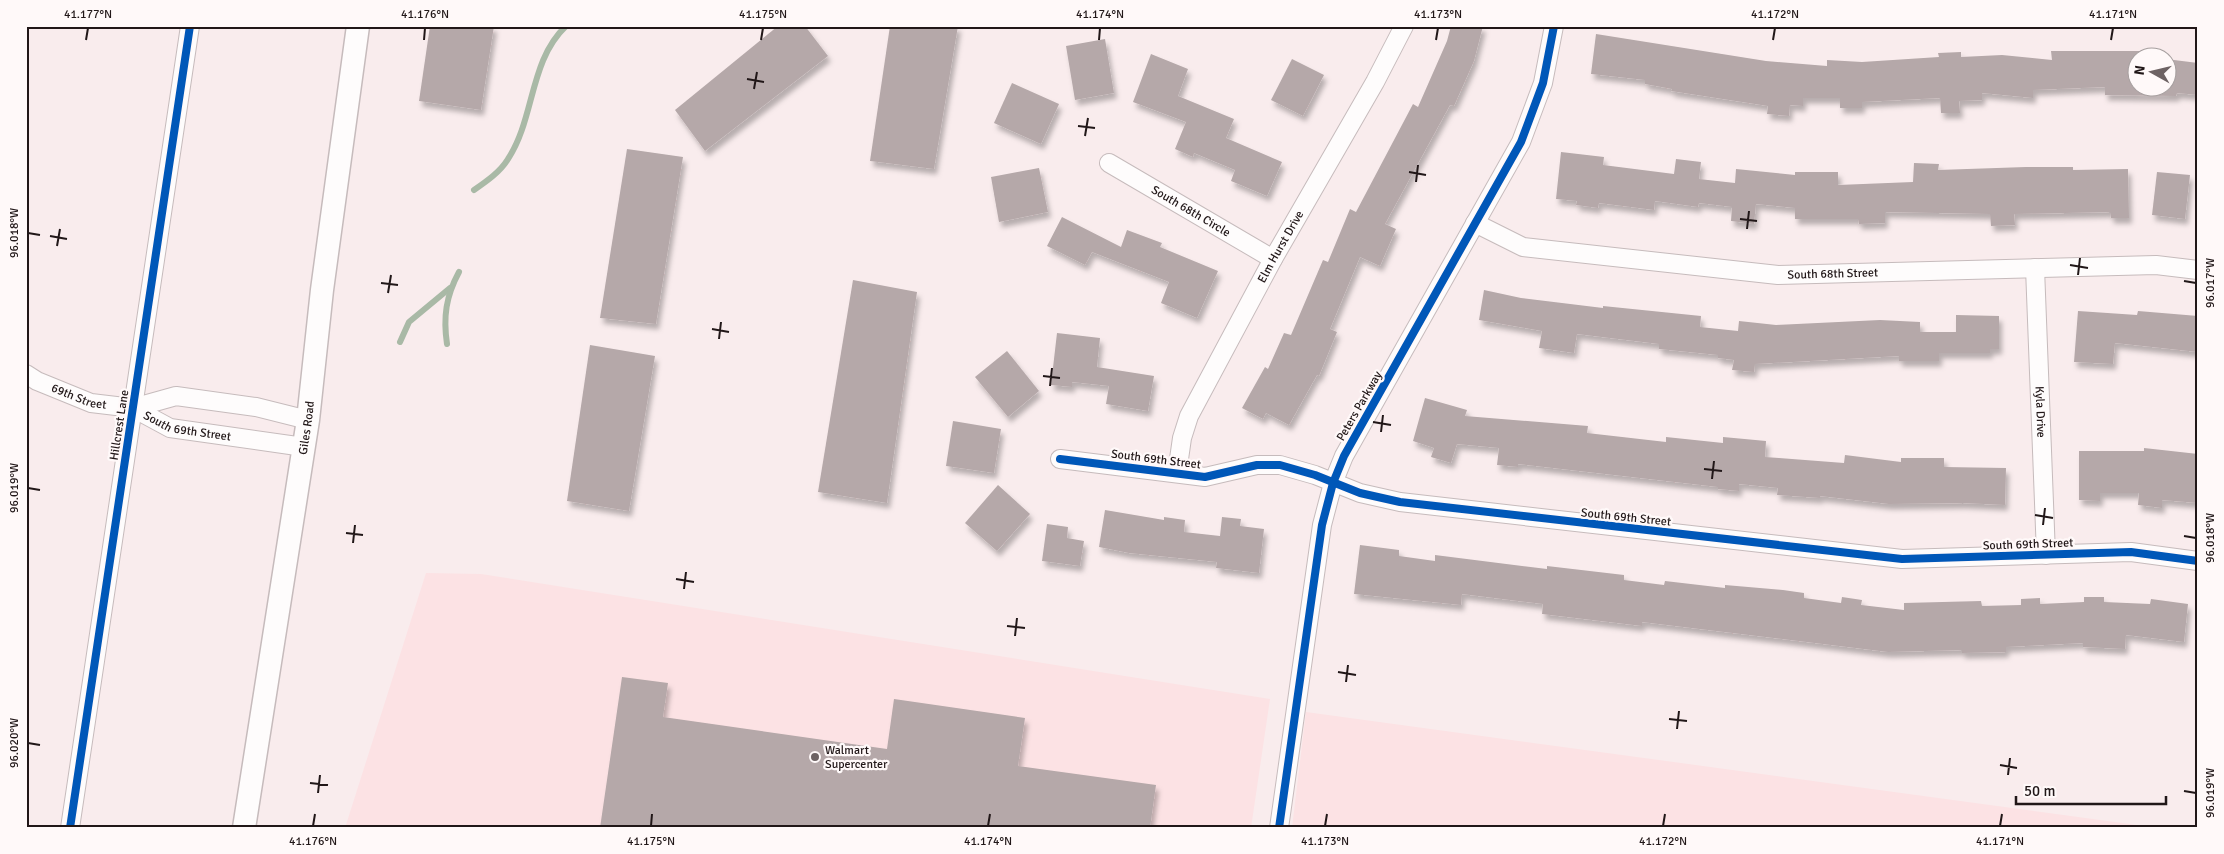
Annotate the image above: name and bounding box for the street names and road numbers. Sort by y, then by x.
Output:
street label: South 68th Circle [1149,182,1233,240]
street label: Elm Hurst Drive [1255,208,1307,286]
street label: South 68th Street [1787,265,1878,283]
street label: Peters Parkway [1333,368,1386,444]
street label: 69th Street [49,381,107,413]
street label: Kyla Drive [2032,386,2049,438]
street label: Hillcrest Lane [107,389,132,461]
street label: Giles Road [296,400,318,456]
street label: South 69th Street [141,408,232,445]
street label: South 69th Street [1110,447,1202,472]
street label: South 69th Street [1580,505,1672,530]
street label: South 69th Street [1983,535,2073,554]

